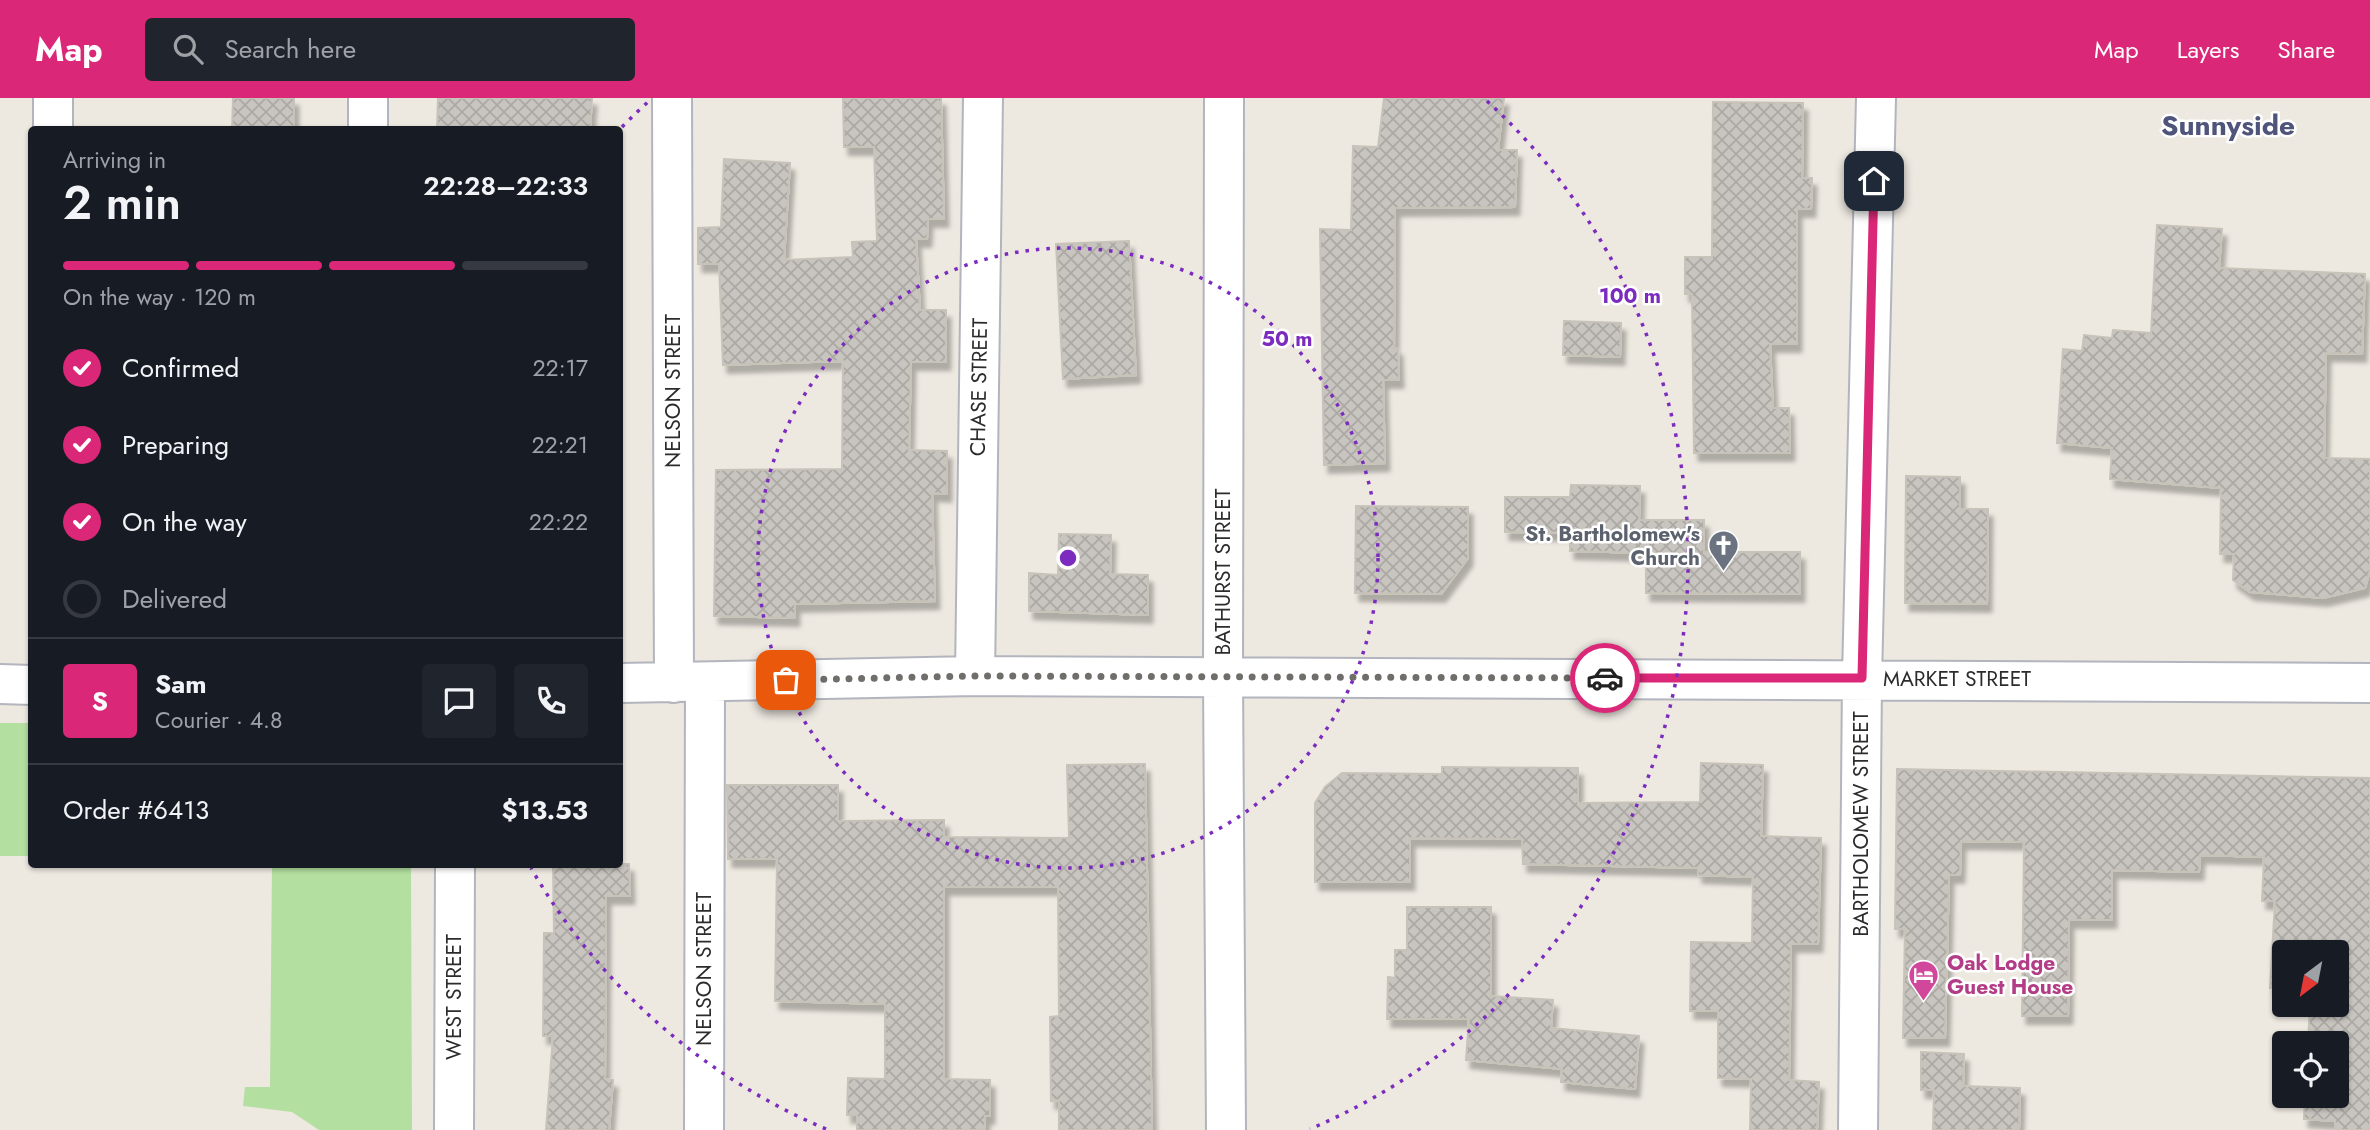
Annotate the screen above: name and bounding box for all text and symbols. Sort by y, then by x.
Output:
search box [145,18,635,81]
text: Map [35,26,103,73]
icon: search [169,30,207,68]
text: Search here [225,30,356,68]
text: Map [2094,32,2139,67]
text: Layers [2177,32,2239,67]
text: Share [2277,32,2335,67]
district label: Sunnyside [2161,105,2295,146]
text: Arriving in [63,143,166,177]
pin [1844,151,1904,211]
icon: home [1855,162,1893,200]
text: 22:28–22:33 [423,167,588,205]
text: 2 min [63,170,181,236]
text: On the way · 120 m [63,280,256,314]
text: 100 m [1599,281,1661,311]
street label: NELSON STREET [658,314,688,468]
street label: CHASE STREET [963,317,995,457]
text: 50 m [1262,324,1312,354]
icon: check [63,349,101,387]
text: Confirmed [122,349,239,387]
text: 22:17 [533,351,588,385]
icon: check [63,426,101,464]
text: Preparing [122,426,229,464]
text: 22:21 [531,428,588,462]
street label: BATHURST STREET [1208,488,1238,655]
icon: check [63,503,101,541]
text: On the way [122,503,247,541]
text: 22:22 [529,505,588,539]
place label: St. Bartholomew's Church [1525,519,1700,573]
church icon: St. Bartholomew's Church [1706,529,1740,573]
centre of rings [1056,546,1080,570]
text: Delivered [122,580,227,618]
courier [1570,643,1640,713]
pin [756,650,816,710]
icon: car [1586,659,1624,697]
icon: bag [767,661,805,699]
button: chat [422,664,496,738]
button: phone [514,664,588,738]
street label: MARKET STREET [1883,664,2031,694]
text: Sam [155,665,207,703]
text: S [92,682,108,720]
text: Courier · 4.8 [155,703,283,737]
street label: BARTHOLOMEW STREET [1846,711,1876,937]
text: Order #6413 [63,791,209,829]
text: $13.53 [502,791,588,829]
street label: NELSON STREET [689,892,719,1046]
street label: WEST STREET [439,934,469,1060]
north arrow [2272,940,2348,1017]
map controls [2272,940,2349,1108]
place label: Oak Lodge Guest House [1947,948,2073,1002]
hotel icon: Oak Lodge Guest House [1907,958,1941,1002]
button: locate [2272,1031,2349,1108]

